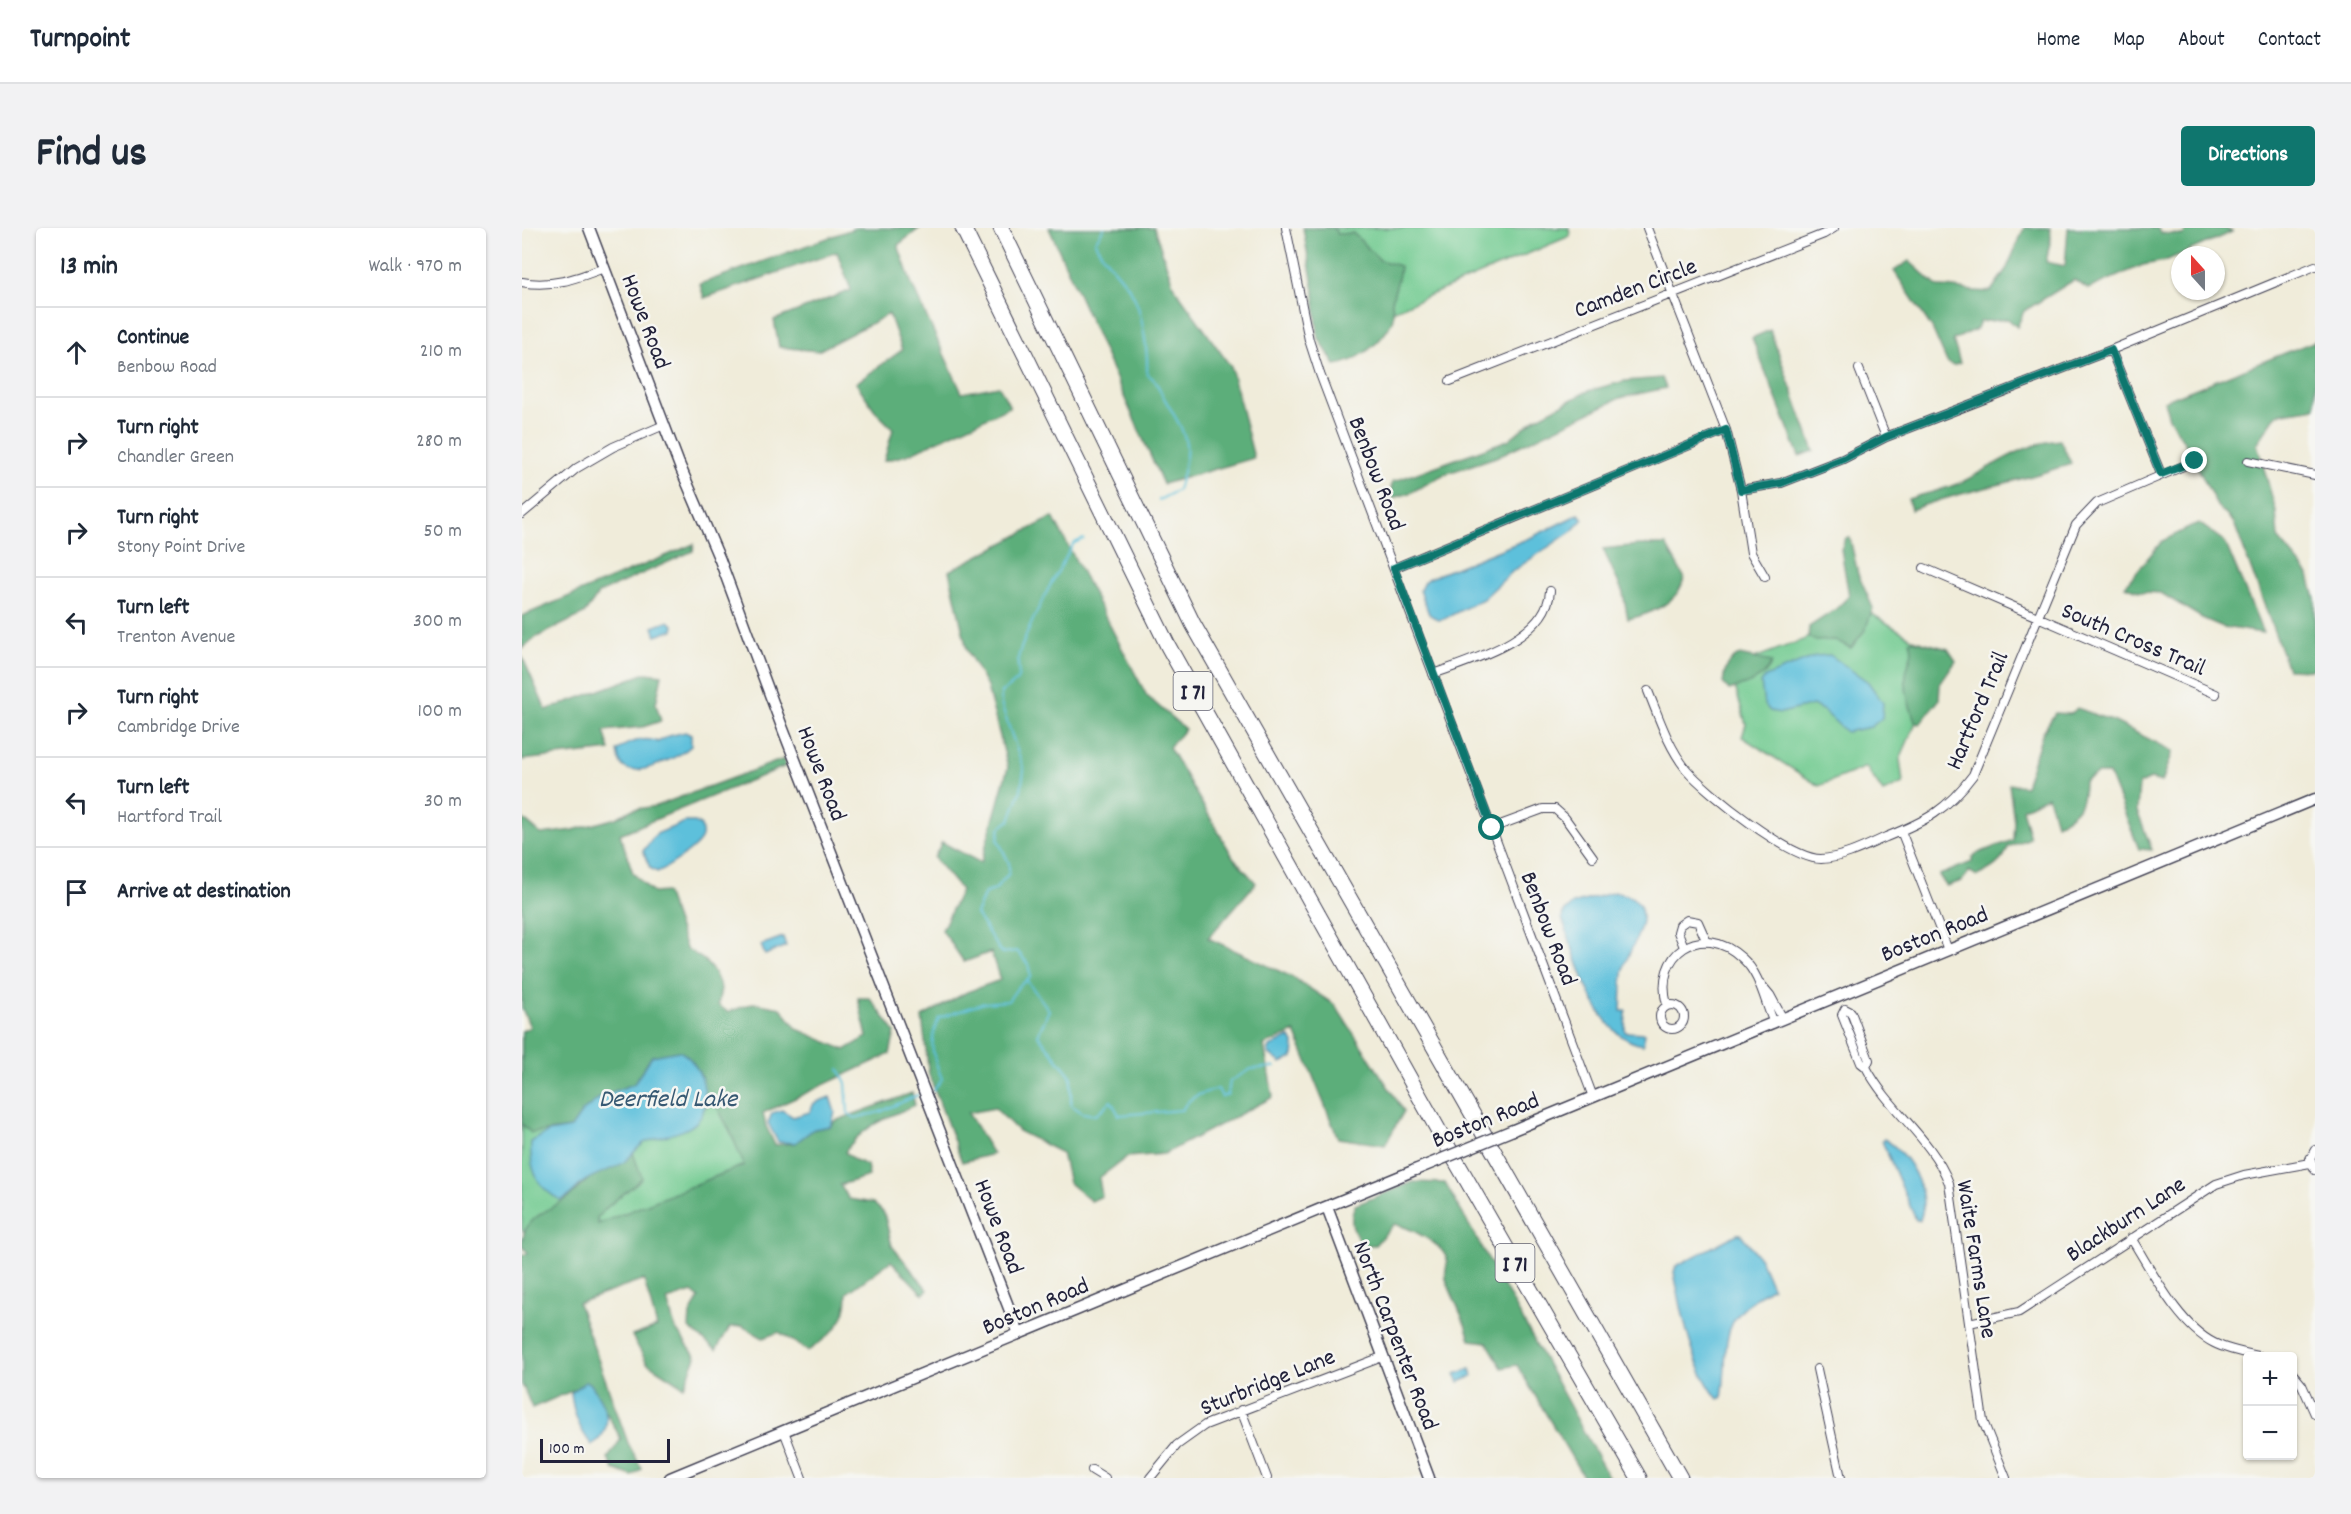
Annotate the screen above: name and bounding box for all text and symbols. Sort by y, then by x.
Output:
text: Turnpoint [30,21,130,61]
text: Home [2036,26,2080,56]
text: Map [2113,26,2145,56]
text: About [2178,26,2225,56]
text: Contact [2258,26,2321,56]
text: Find us [36,126,147,186]
button: Directions [2181,126,2315,186]
north arrow [2171,246,2225,300]
text: 13 min [60,249,118,286]
street label: Camden Circle [1570,251,1702,329]
text: Walk · 970 m [368,253,462,281]
street label: Howe Road [611,270,678,375]
text: Continue [117,323,189,354]
icon: ahead [60,336,93,369]
text: 210 m [420,338,462,366]
text: Benbow Road [117,354,217,382]
street label: Benbow Road [1338,412,1413,536]
text: Turn right [117,413,199,444]
icon: right [60,426,93,459]
text: 280 m [416,428,462,456]
text: Chandler Green [117,444,234,472]
route end [2181,447,2207,473]
text: Turn right [117,503,199,534]
icon: right [60,516,93,549]
text: 50 m [424,518,462,546]
text: Stony Point Drive [117,534,245,562]
text: Turn left [117,593,189,624]
street label: South Cross Trail [2055,595,2211,687]
icon: left [60,606,93,639]
text: 300 m [413,608,462,636]
text: Trenton Avenue [117,624,235,652]
street label: Hartford Trail [1939,646,2019,776]
road number: I 71 [1174,672,1212,710]
text: Turn right [117,683,199,714]
icon: right [60,696,93,729]
text: 100 m [418,698,462,726]
text: Cambridge Drive [117,714,240,742]
street label: Howe Road [787,722,854,827]
text: Turn left [117,773,189,804]
icon: left [60,786,93,819]
text: 30 m [424,788,462,816]
text: Hartford Trail [117,804,222,832]
route start [1478,814,1504,840]
street label: Benbow Road [1510,867,1585,991]
icon: arrive [60,876,93,909]
text: Arrive at destination [117,877,291,908]
street label: Boston Road [1876,899,1994,973]
water label: Deerfield Lake [599,1082,739,1119]
street label: Boston Road [1427,1085,1545,1159]
street label: Blackburn Lane [2060,1169,2193,1272]
street label: Howe Road [964,1175,1031,1280]
street label: Waite Farms Lane [1946,1178,2004,1341]
street label: North Carpenter Road [1342,1237,1446,1436]
road number: I 71 [1496,1244,1534,1282]
street label: Boston Road [977,1270,1095,1346]
street label: Sturbridge Lane [1195,1341,1341,1426]
map controls [2243,1352,2297,1460]
button: + [2243,1352,2297,1406]
button: − [2243,1406,2297,1460]
scale bar [540,1436,670,1464]
text: 100 m [549,1438,585,1461]

